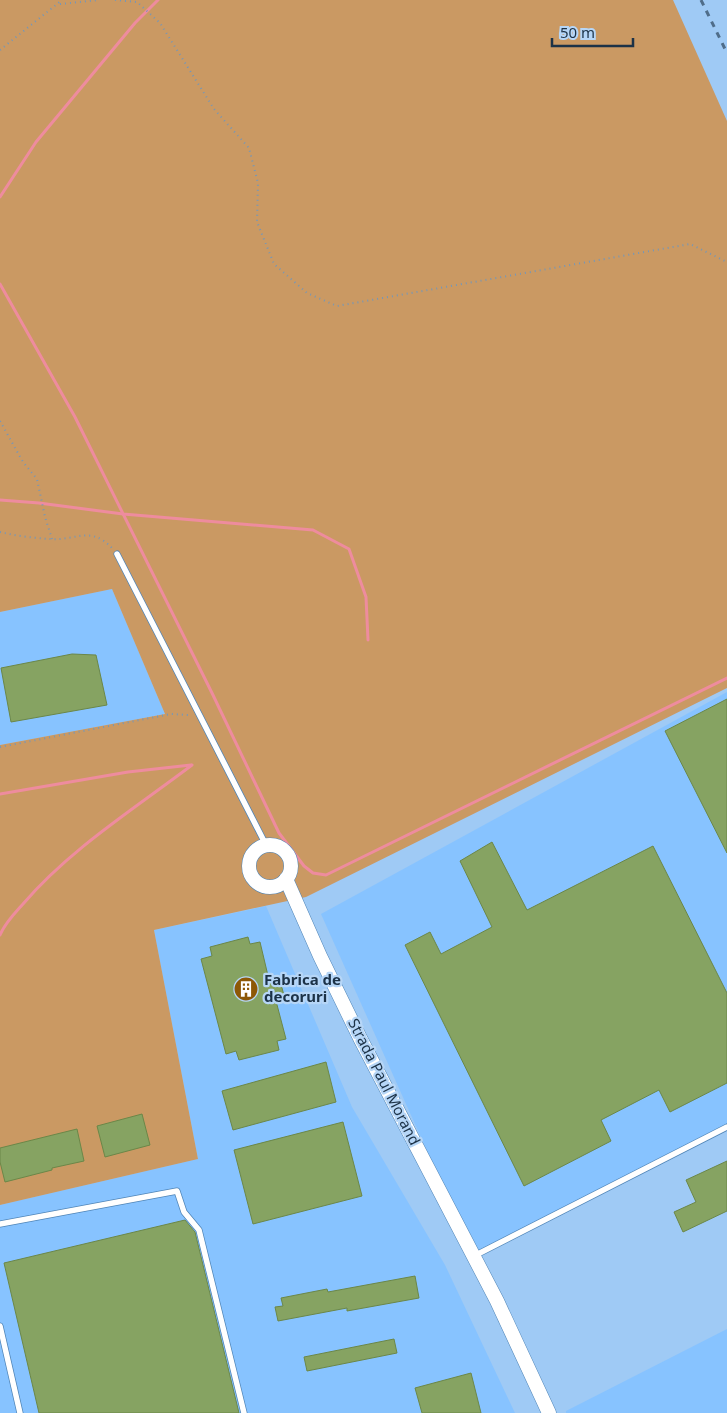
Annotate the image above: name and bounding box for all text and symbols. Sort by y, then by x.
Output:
scale bar [552,15,633,47]
text: 50 m [560,22,595,42]
place label: Fabrica de decoruri [264,969,341,1006]
building icon: Fabrica de decoruri [233,976,259,1002]
street label: Strada Paul Morand [344,1015,425,1148]

